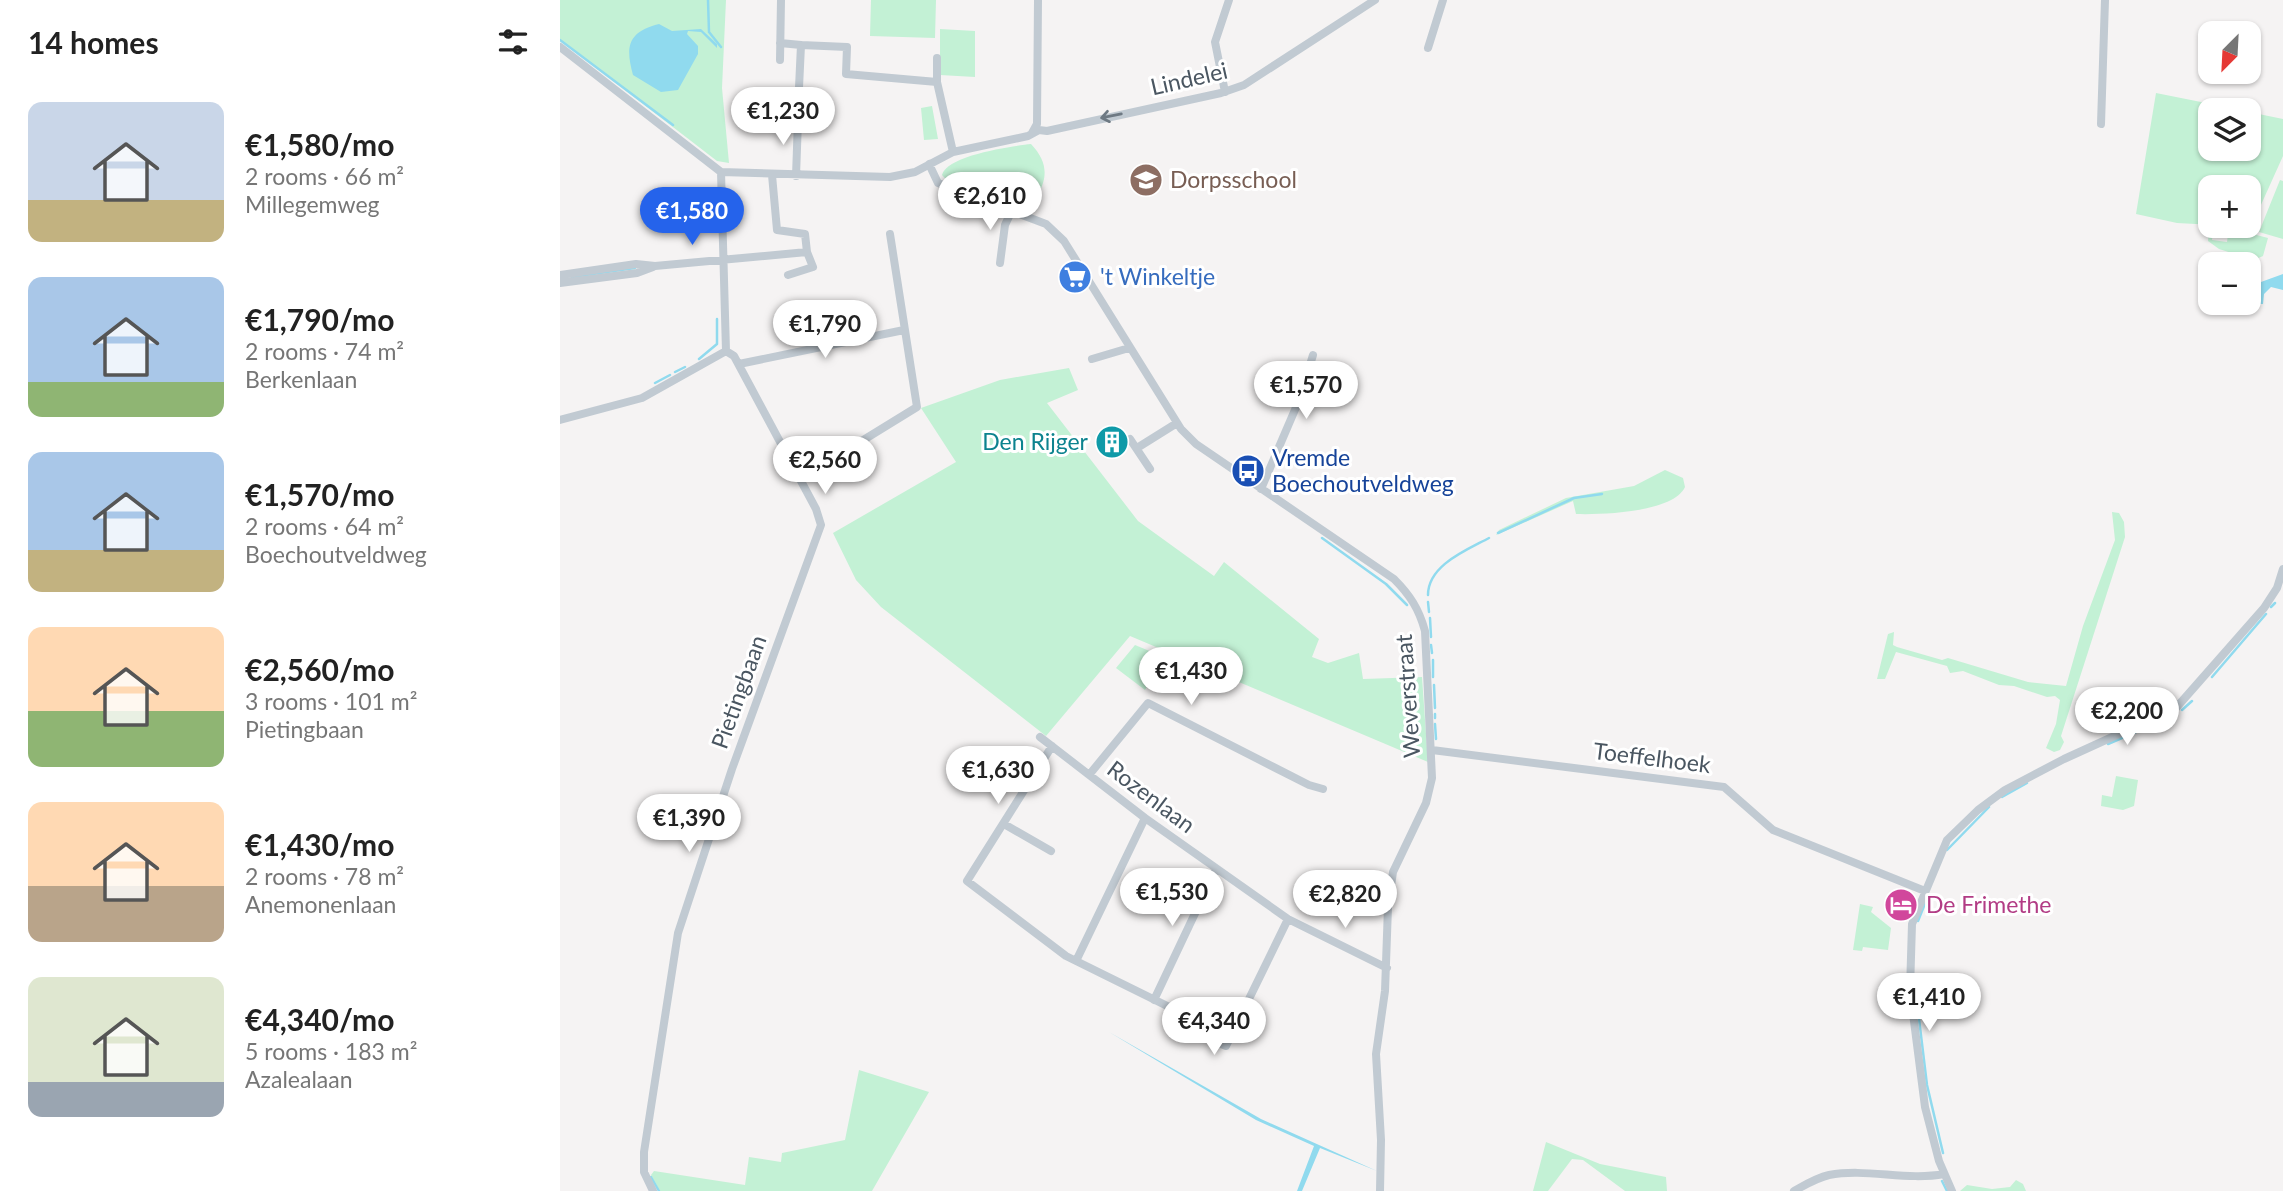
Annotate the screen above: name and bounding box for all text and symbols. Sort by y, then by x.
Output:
north arrow [2198,21,2261,84]
map controls [2198,21,2261,315]
icon: filters [494,23,532,61]
text: 14 homes [28,24,159,60]
street label: Lindelei [1147,56,1230,100]
pin: €1,230 [726,88,840,147]
text: €1,230 [747,96,819,124]
button: layers [2198,98,2261,161]
one-way arrow [1100,109,1123,123]
text: €1,580/mo [245,126,394,162]
icon: home [84,130,168,214]
school or university icon: Dorpsschool [1127,161,1165,199]
text: 2 rooms · 66 m² [245,162,404,190]
place label: Dorpsschool [1170,165,1297,193]
pin: €2,610 [933,173,1047,232]
button: + [2198,175,2261,238]
text: €2,610 [954,181,1026,209]
pin: €1,580 [635,188,749,247]
text: Millegemweg [245,190,380,218]
text: €1,580 [656,196,728,224]
button: − [2198,252,2261,315]
supermarket icon: 't Winkeltje [1056,258,1094,296]
place label: 't Winkeltje [1100,262,1215,290]
pin: €1,790 [768,300,882,360]
text: €1,790/mo [245,301,394,337]
icon: home [84,305,168,389]
text: €1,790 [789,309,861,337]
text: 2 rooms · 74 m² [245,337,404,365]
pin: €1,570 [1249,362,1363,421]
text: Berkenlaan [245,365,357,393]
text: €1,570 [1270,370,1342,398]
building icon: Den Rijger [1093,423,1131,461]
place label: Den Rijger [982,427,1089,455]
pin: €2,560 [768,436,882,496]
place label: Vremde Boechoutveldweg [1272,443,1454,497]
text: €2,560 [789,445,861,473]
bus stop icon: Vremde Boechoutveldweg [1229,452,1267,490]
text: €1,570/mo [245,476,394,512]
icon: home [84,480,168,564]
text: 2 rooms · 64 m² [245,512,404,540]
text: Boechoutveldweg [245,540,427,568]
street label: Pietingbaan [705,631,772,752]
street label: Weverstraat [1389,633,1425,759]
pin: €1,430 [1134,648,1248,707]
text: €2,560/mo [245,651,394,687]
icon: home [84,655,168,739]
text: €1,430 [1155,656,1227,684]
text: 3 rooms · 101 m² [245,687,417,715]
pin: €2,200 [2070,688,2184,747]
text: €2,200 [2091,696,2163,724]
text: Pietingbaan [245,715,364,743]
street label: Toeffelhoek [1592,736,1713,778]
pin: €1,630 [941,746,1055,806]
street label: Rozenlaan [1102,754,1201,838]
text: €1,630 [962,755,1034,783]
pin: €1,390 [632,794,746,854]
text: €1,390 [653,803,725,831]
text: €1,430/mo [245,826,394,862]
icon: home [84,830,168,914]
text: 2 rooms · 78 m² [245,862,404,890]
pin: €1,530 [1115,869,1229,928]
pin: €2,820 [1288,870,1402,930]
text: €1,530 [1136,877,1208,905]
text: €2,820 [1309,879,1381,907]
hotel icon: De Frimethe [1882,886,1920,924]
text: Anemonenlaan [245,890,396,918]
place label: De Frimethe [1926,890,2051,918]
pin: €1,410 [1872,974,1986,1033]
text: €1,410 [1893,982,1965,1010]
pin: €4,340 [1157,998,1271,1057]
text: €4,340/mo [245,1001,394,1037]
icon: home [84,1005,168,1089]
text: €4,340 [1178,1006,1250,1034]
text: 5 rooms · 183 m² [245,1037,417,1065]
text: Azalealaan [245,1065,353,1093]

